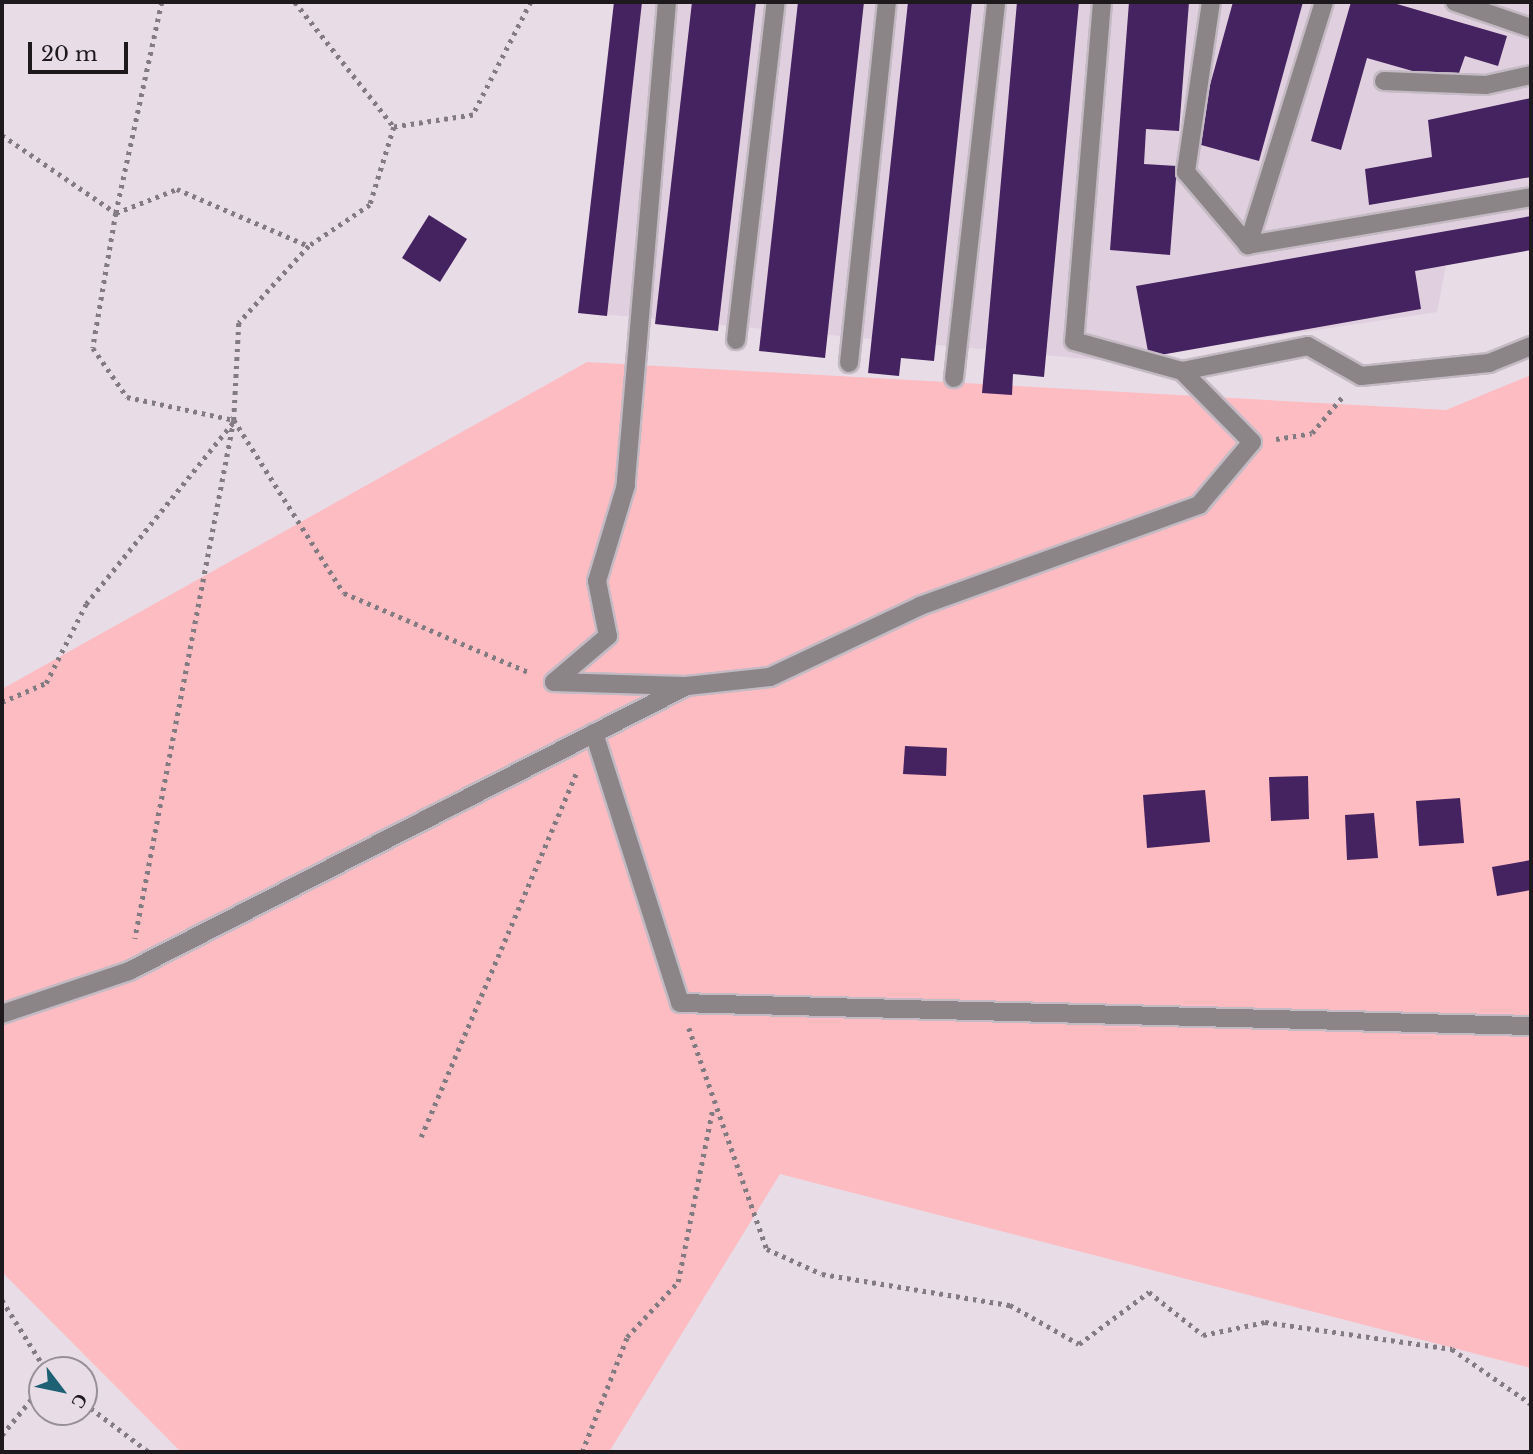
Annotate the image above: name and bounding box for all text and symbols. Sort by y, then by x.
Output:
scale bar [32,28,131,72]
text: 20 m [41,41,98,67]
north arrow [28,1356,98,1426]
text: С [66,1389,93,1413]

